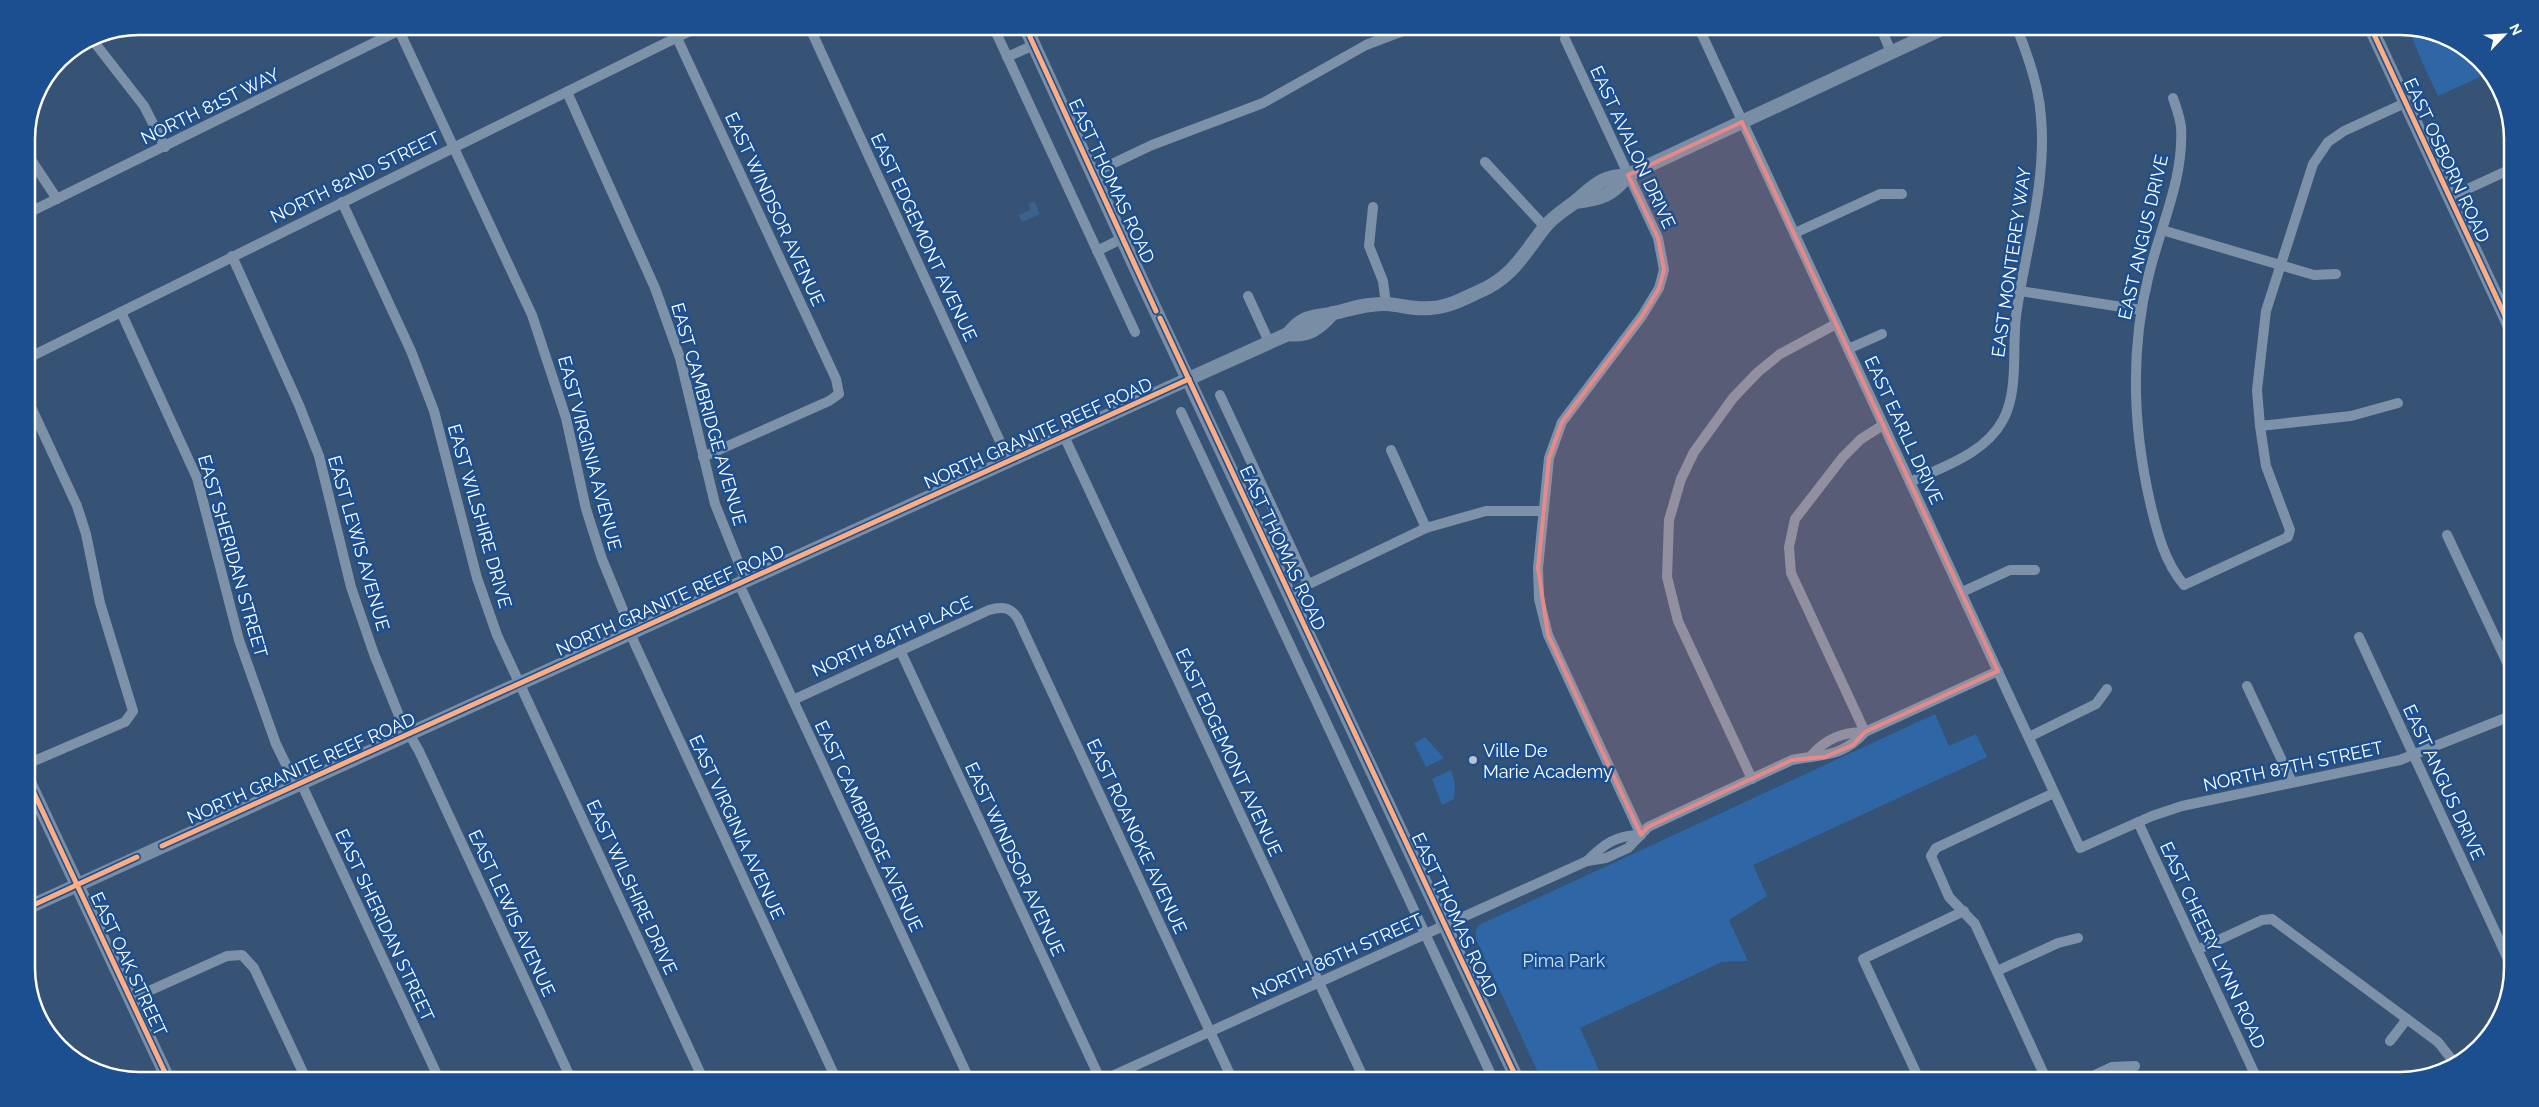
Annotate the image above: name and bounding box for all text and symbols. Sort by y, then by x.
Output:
north arrow [2479,10,2529,60]
text: N [2506,21,2525,38]
street label: EAST AVALON DRIVE [1586,62,1680,232]
street label: NORTH 81ST WAY [137,63,283,149]
street label: EAST OSBORN ROAD [2400,74,2494,246]
street label: EAST THOMAS ROAD [1065,95,1159,267]
street label: EAST WINDSOR AVENUE [721,109,829,309]
street label: NORTH 82ND STREET [267,127,443,227]
street label: EAST EDGEMONT AVENUE [867,130,981,344]
street label: EAST ANGUS DRIVE [2114,152,2172,322]
street label: EAST MONTEREY WAY [1987,165,2035,359]
street label: EAST CAMBRIDGE AVENUE [667,300,751,528]
street label: EAST VIRGINIA AVENUE [554,353,626,553]
street label: EAST EARLL DRIVE [1860,353,1948,507]
street label: NORTH GRANITE REEF ROAD [921,373,1156,493]
street label: EAST WILSHIRE DRIVE [444,422,516,610]
street label: EAST SHERIDAN STREET [194,452,272,660]
street label: EAST LEWIS AVENUE [324,453,394,633]
street label: EAST THOMAS ROAD [1236,462,1330,634]
street label: NORTH GRANITE REEF ROAD [553,540,788,660]
street label: NORTH 84TH PLACE [809,591,975,681]
street label: EAST EDGEMONT AVENUE [1172,645,1286,859]
street label: EAST ANGUS DRIVE [2399,701,2489,863]
street label: NORTH GRANITE REEF ROAD [184,708,419,828]
street label: EAST CAMBRIDGE AVENUE [811,717,927,935]
street label: EAST VIRGINIA AVENUE [685,732,789,922]
street label: EAST ROANOKE AVENUE [1083,735,1191,937]
street label: NORTH 87TH STREET [2201,737,2385,795]
place label: Ville De Marie Academy [1483,740,1613,782]
marker: Ville De Marie Academy [1467,754,1479,766]
street label: EAST WINDSOR AVENUE [961,759,1069,959]
street label: EAST WILSHIRE DRIVE [582,796,682,978]
street label: EAST SHERIDAN STREET [331,825,439,1025]
street label: EAST LEWIS AVENUE [464,826,560,1000]
street label: EAST THOMAS ROAD [1408,829,1502,1001]
street label: EAST CHEERY LYNN ROAD [2156,838,2270,1052]
street label: EAST OAK STREET [86,889,172,1039]
street label: NORTH 86TH STREET [1248,909,1426,1003]
park label: Pima Park [1523,950,1606,971]

